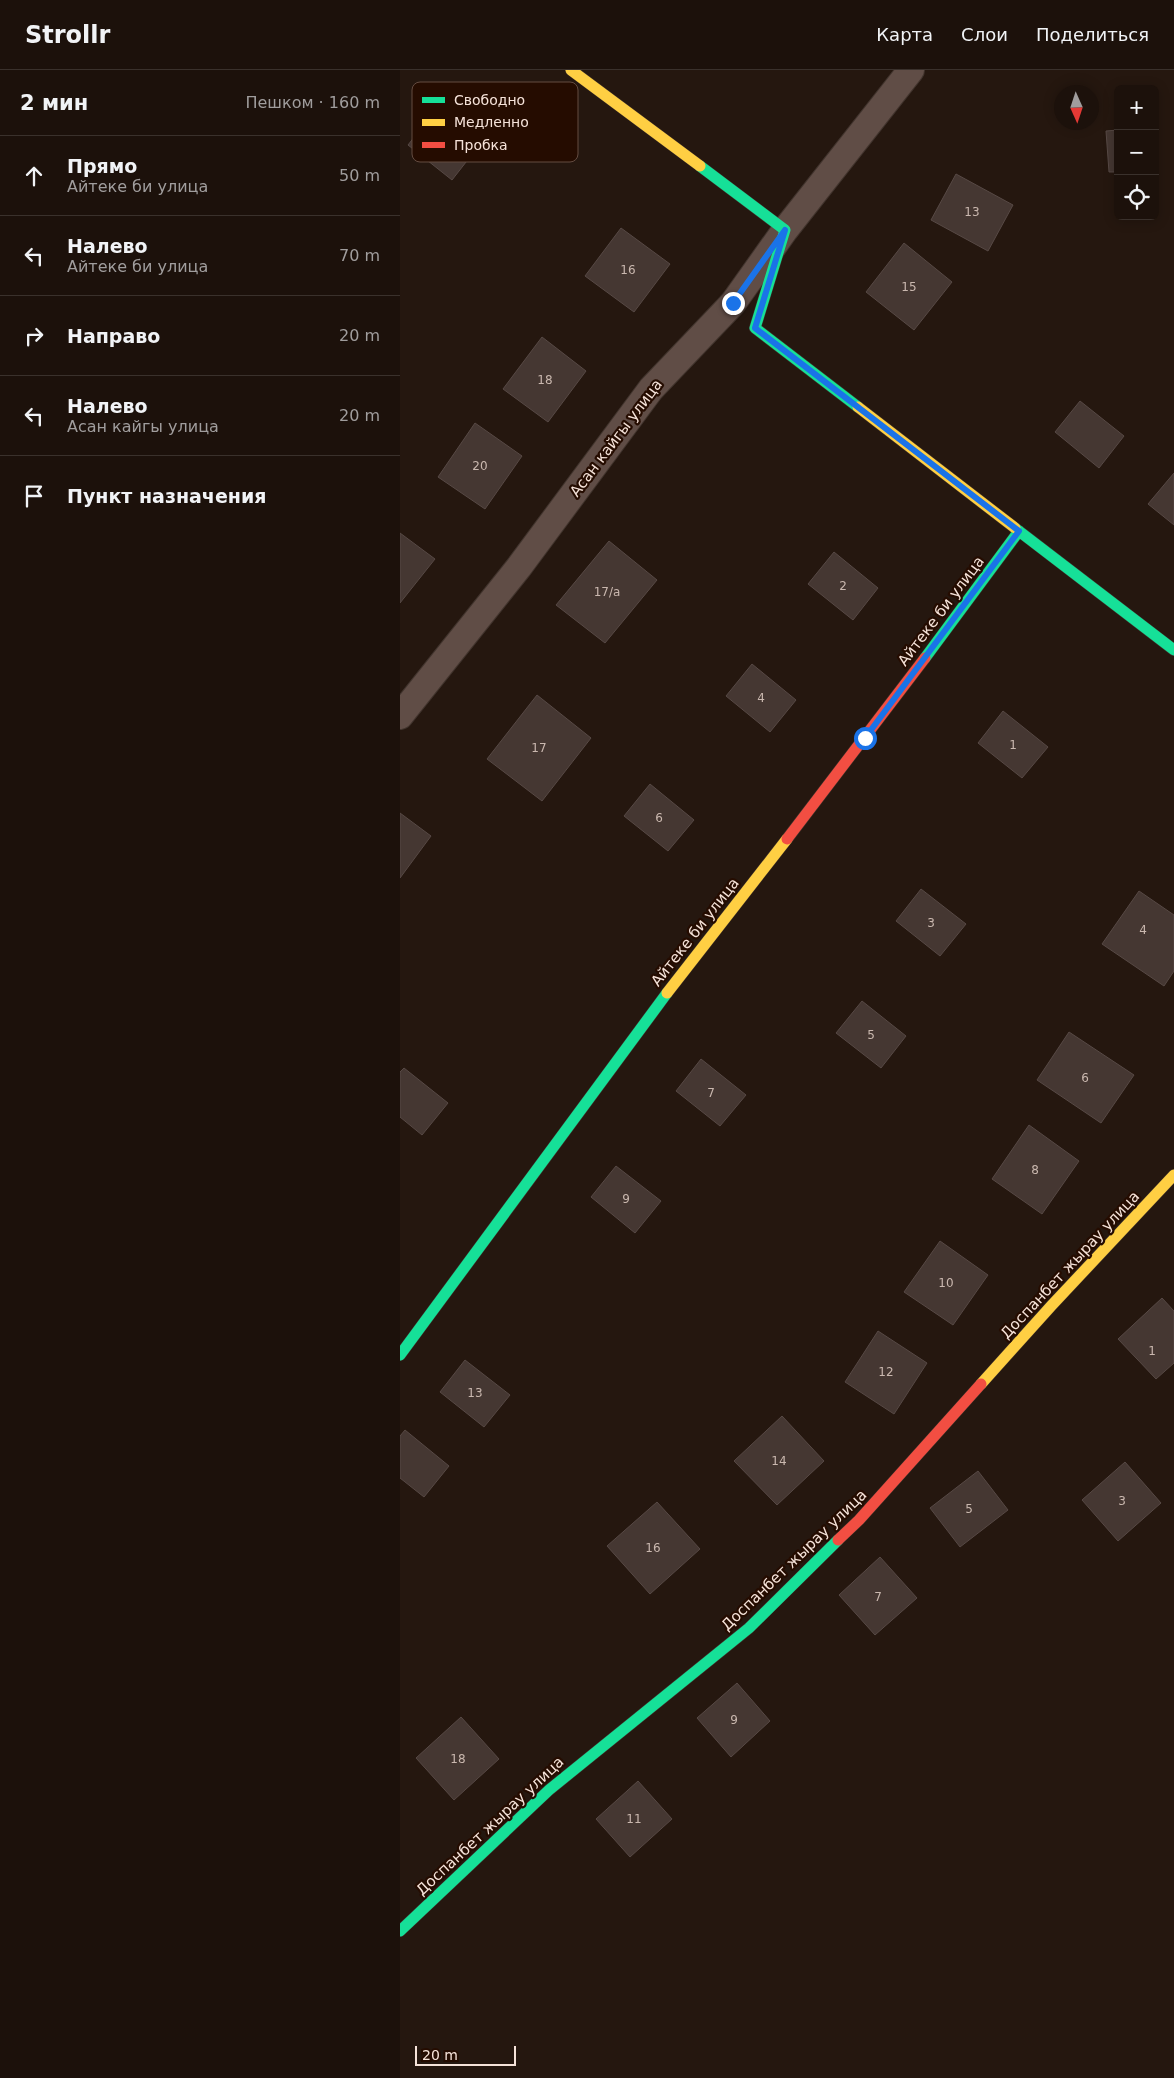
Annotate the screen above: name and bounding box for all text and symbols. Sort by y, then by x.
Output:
text: Strollr [25,21,110,49]
text: Карта [876,24,933,45]
text: Слои [961,24,1008,45]
text: Поделиться [1036,24,1149,45]
legend [412,82,578,162]
north arrow [1054,85,1099,130]
map controls [1114,85,1159,220]
button: + [1114,85,1159,130]
text: 2 мин [20,91,88,115]
text: Свободно [454,92,525,108]
text: Пешком · 160 m [245,93,380,112]
text: Медленно [454,114,529,130]
button: − [1114,130,1159,175]
text: Пробка [454,137,508,153]
text: Прямо [67,155,137,177]
icon: ahead [20,162,48,190]
text: 50 m [339,166,380,185]
button: locate [1114,175,1159,220]
text: Айтеке би улица [67,177,208,196]
house number: 13 [964,205,980,219]
text: Налево [67,235,148,257]
icon: left [20,242,48,270]
text: 70 m [339,246,380,265]
text: Айтеке би улица [67,257,208,276]
house number: 16 [620,263,636,277]
house number: 15 [901,280,917,294]
route end [722,292,745,315]
icon: right [20,322,48,350]
text: Направо [67,325,160,347]
text: 20 m [339,326,380,345]
house number: 18 [537,373,553,387]
street label: Асан кайгы улица [566,376,666,500]
text: Налево [67,395,148,417]
icon: left [20,402,48,430]
text: 20 m [339,406,380,425]
text: Асан кайгы улица [67,417,219,436]
house number: 20 [472,459,488,473]
icon: arrive [20,482,48,510]
text: Пункт назначения [67,485,266,507]
street label: Айтеке би улица [894,553,988,669]
house number: 2 [839,579,847,593]
house number: 17/а [594,585,620,599]
house number: 4 [757,691,765,705]
route start [854,727,877,750]
house number: 1 [1009,738,1017,752]
house number: 17 [531,741,547,755]
house number: 6 [655,811,663,825]
street label: Айтеке би улица [647,874,743,990]
house number: 3 [927,916,935,930]
house number: 4 [1139,923,1147,937]
house number: 5 [867,1028,875,1042]
house number: 6 [1081,1071,1089,1085]
house number: 7 [707,1086,715,1100]
house number: 8 [1031,1163,1039,1177]
street label: Доспанбет жырау улица [997,1187,1143,1343]
house number: 9 [622,1192,630,1206]
house number: 10 [938,1276,954,1290]
house number: 1 [1148,1344,1156,1358]
house number: 12 [878,1365,894,1379]
house number: 13 [467,1386,483,1400]
house number: 14 [771,1454,787,1468]
street label: Доспанбет жырау улица [718,1486,870,1634]
house number: 3 [1118,1494,1126,1508]
house number: 5 [965,1502,973,1516]
house number: 16 [645,1541,661,1555]
house number: 7 [874,1590,882,1604]
house number: 9 [730,1713,738,1727]
house number: 18 [450,1752,466,1766]
street label: Доспанбет жырау улица [412,1753,568,1899]
house number: 11 [626,1812,642,1826]
scale bar [415,2043,516,2066]
text: 20 m [422,2047,458,2063]

